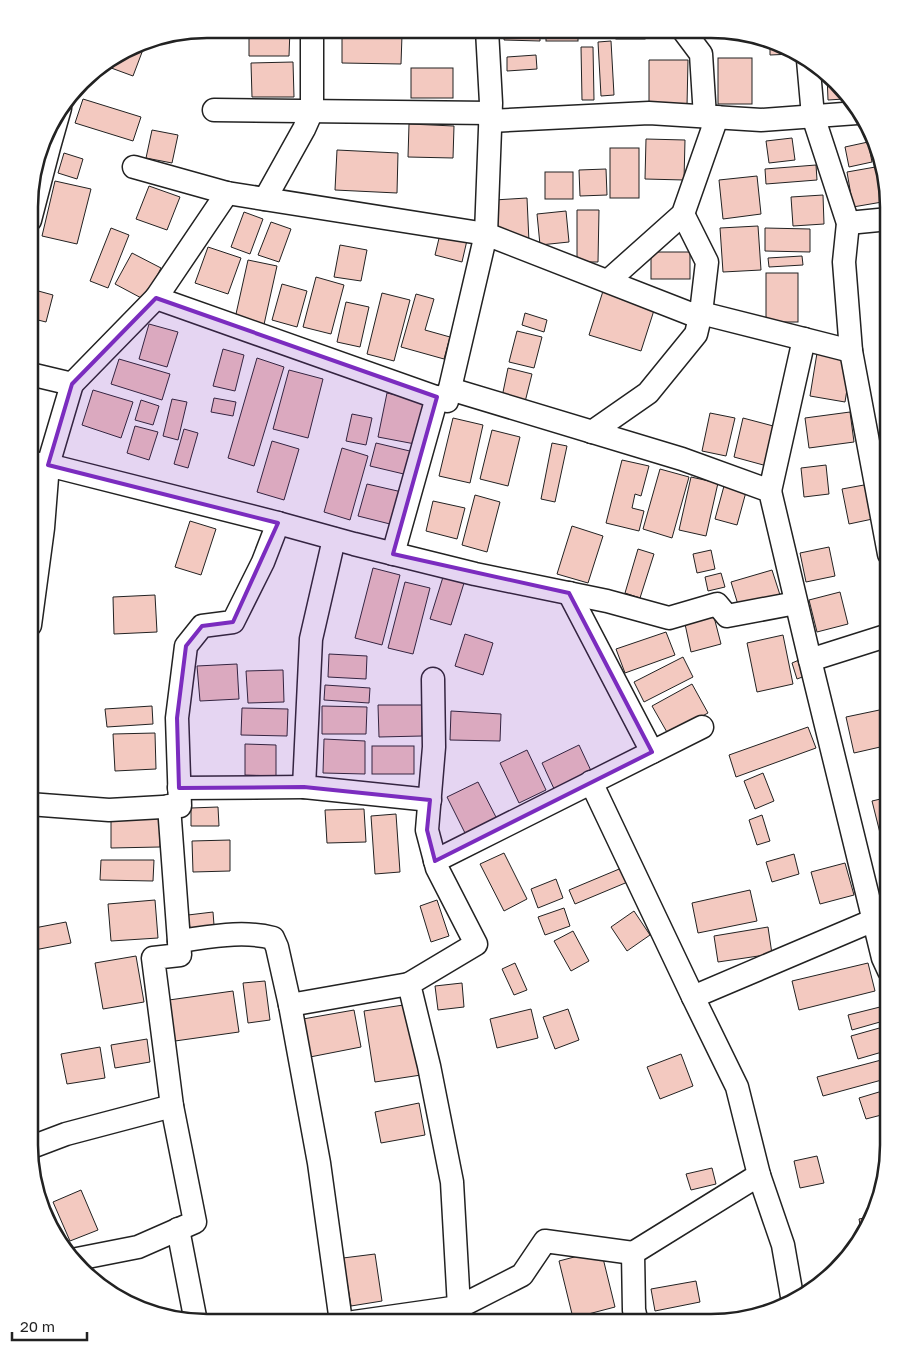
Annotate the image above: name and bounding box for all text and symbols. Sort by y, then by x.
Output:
scale bar [12,1310,88,1342]
text: 20 m [20,1317,55,1335]

